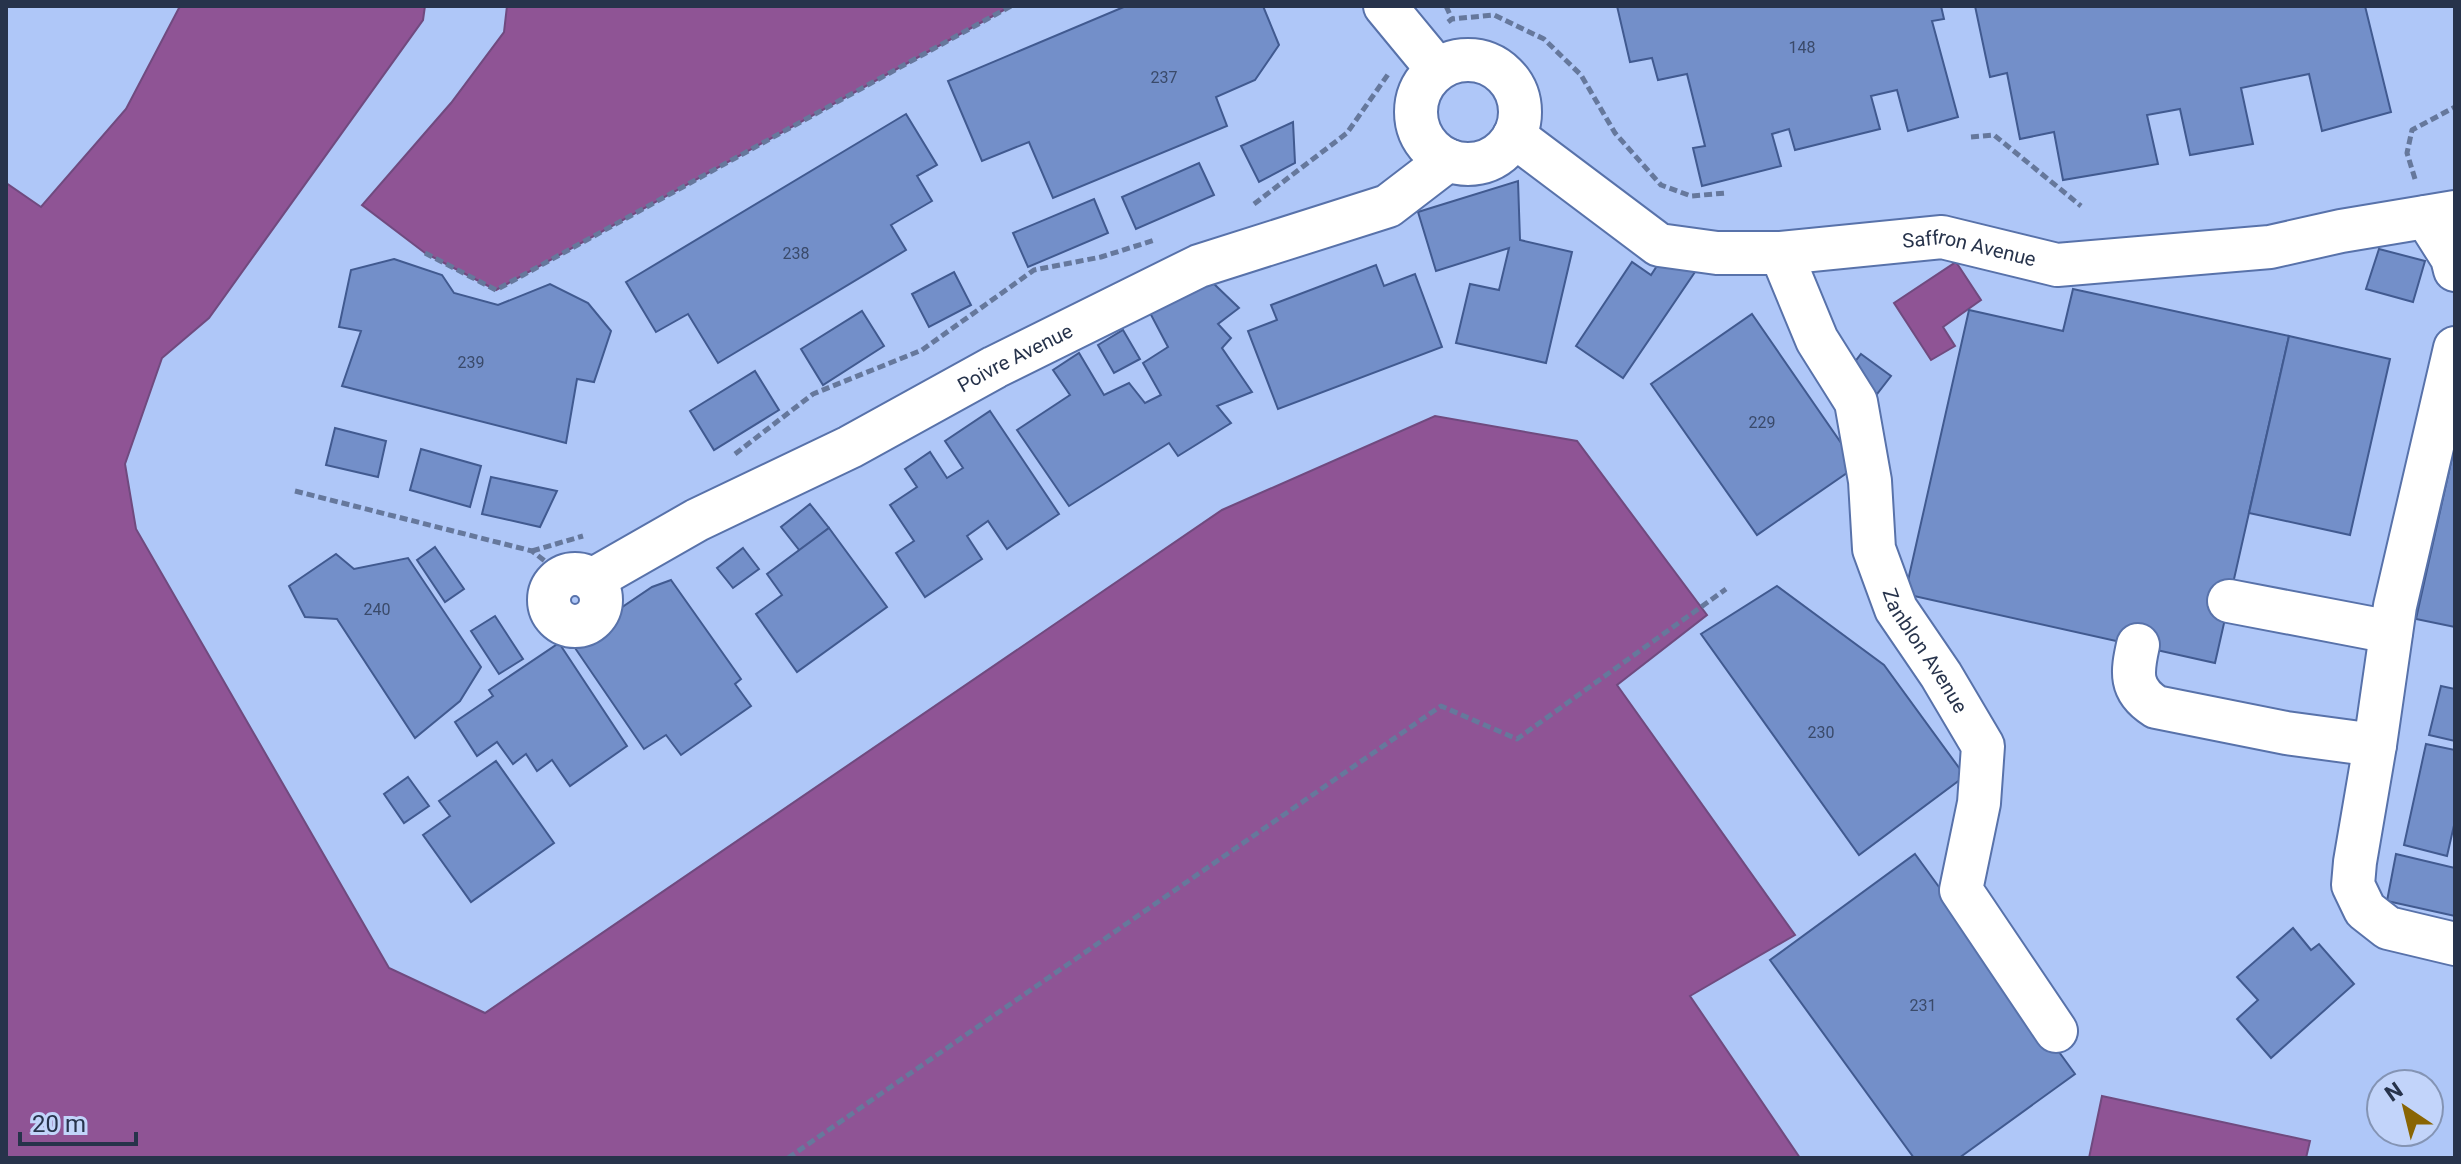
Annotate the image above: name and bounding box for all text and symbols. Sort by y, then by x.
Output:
house number: 148 [1789,38,1815,57]
house number: 237 [1151,68,1177,87]
street label: Saffron Avenue [1901,225,2038,271]
house number: 238 [783,244,809,263]
street label: Poivre Avenue [953,319,1076,397]
house number: 239 [458,353,484,372]
house number: 229 [1749,413,1775,432]
street label: Zanblon Avenue [1877,585,1973,717]
house number: 240 [364,600,390,619]
house number: 230 [1808,723,1834,742]
house number: 231 [1910,996,1936,1015]
north arrow [2365,1068,2445,1148]
text: N [2380,1077,2407,1107]
scale bar [20,1096,136,1146]
text: 20 m [32,1110,86,1138]

